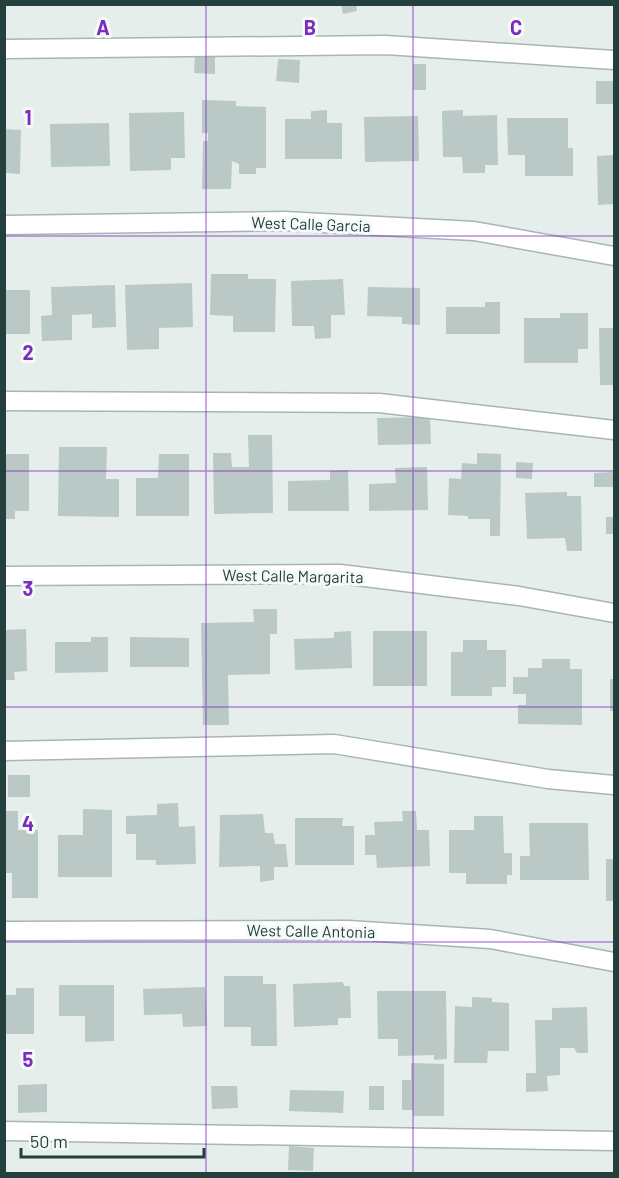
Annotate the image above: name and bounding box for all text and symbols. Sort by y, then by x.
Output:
text: A [96,15,110,39]
text: B [304,15,316,39]
text: C [510,15,522,39]
text: 1 [24,105,32,129]
street label: West Calle Garcia [251,212,371,235]
text: 2 [22,340,34,364]
street label: West Calle Margarita [222,565,364,586]
text: 3 [23,576,33,600]
text: 4 [22,811,34,835]
street label: West Calle Antonia [246,920,376,941]
text: 5 [23,1047,34,1071]
scale bar [21,1121,204,1159]
text: 50 m [30,1130,68,1152]

